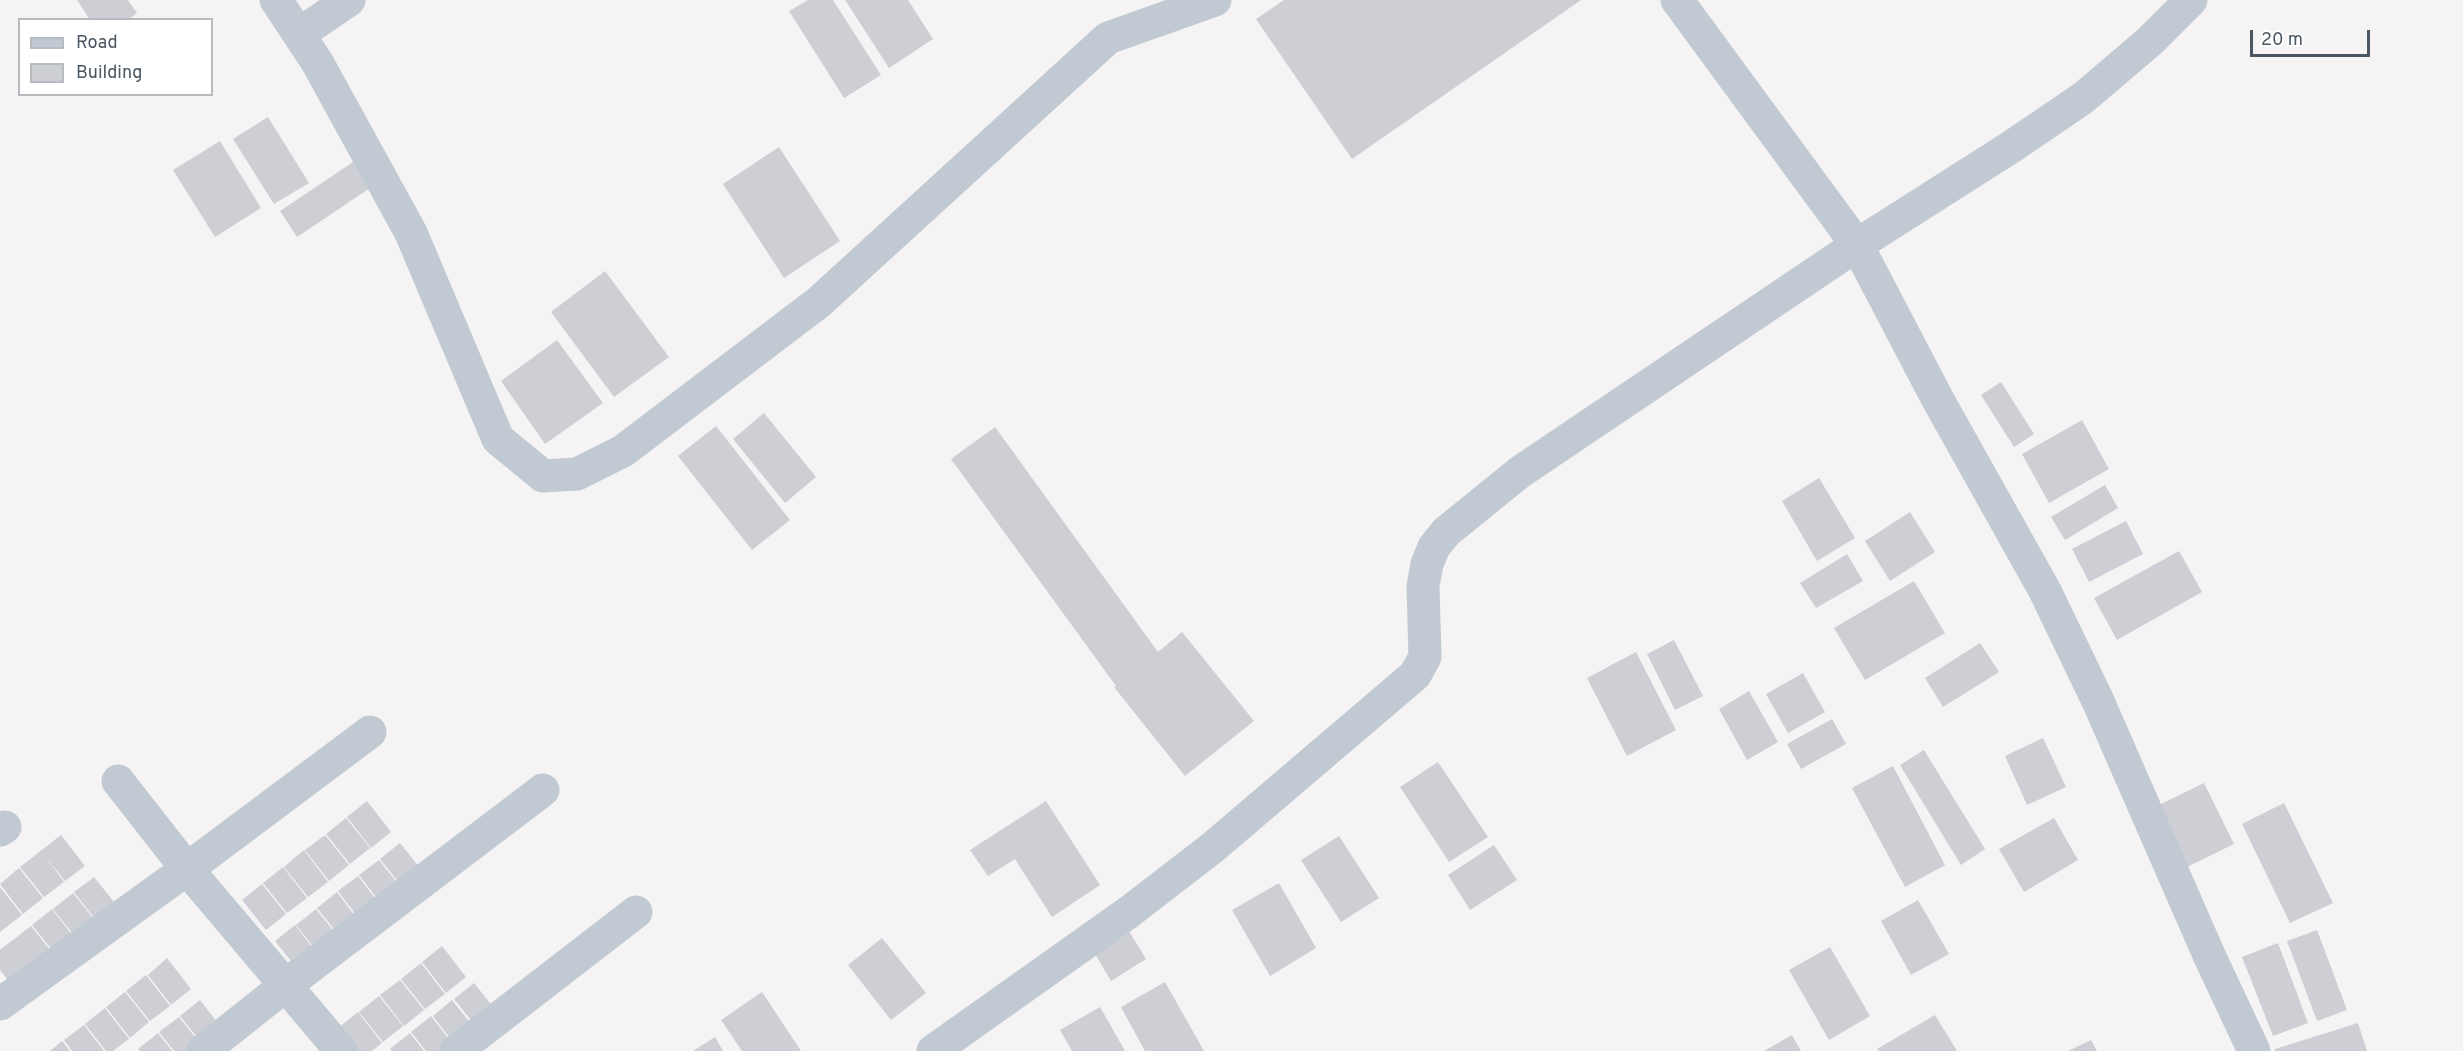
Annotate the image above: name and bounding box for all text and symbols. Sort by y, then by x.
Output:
legend [18,18,213,96]
scale bar [2253,18,2373,56]
text: 20 m [2261,29,2303,52]
text: Road [76,32,118,55]
text: Building [76,62,142,85]

